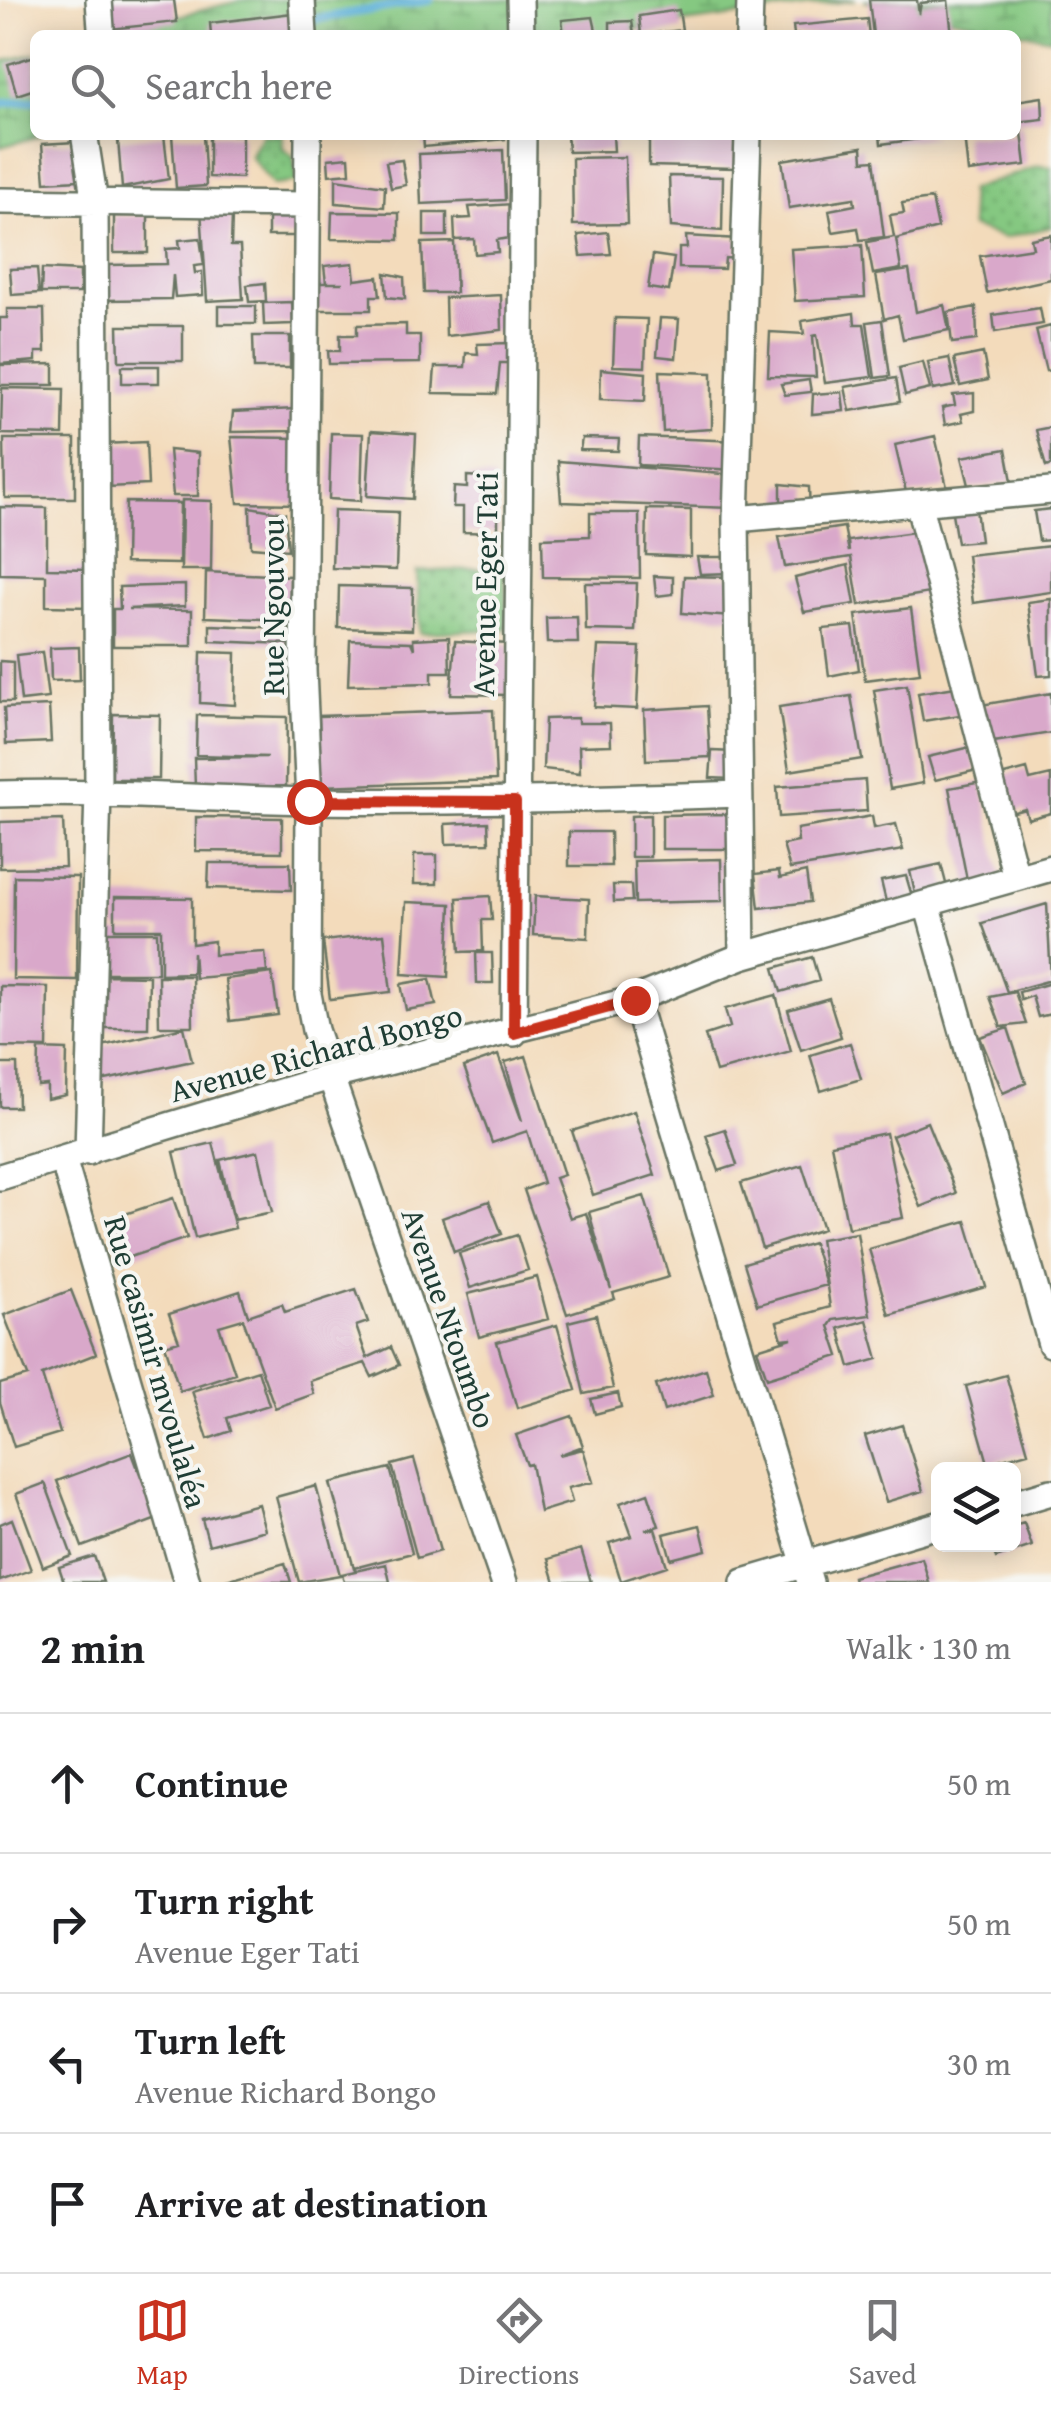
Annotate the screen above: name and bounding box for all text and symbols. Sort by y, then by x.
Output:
search box [30,30,1021,140]
text: Search here [145,57,333,113]
icon: search [65,58,120,113]
street label: Avenue Eger Tati [459,471,510,697]
street label: Rue Ngouvou [249,518,296,696]
route start [287,779,333,825]
route end [613,978,659,1024]
street label: Avenue Richard Bongo [164,991,467,1114]
street label: Avenue Ntoumbo [390,1201,509,1434]
street label: Rue casimir mvoulaléa [92,1210,221,1514]
map controls [931,1462,1021,1552]
button: layers [931,1462,1021,1552]
text: 2 min [40,1617,145,1678]
text: Walk · 130 m [846,1624,1011,1671]
text: Continue [135,1755,288,1811]
icon: ahead [40,1756,95,1811]
text: 50 m [947,1760,1011,1807]
text: Turn right [135,1872,314,1928]
icon: right [40,1896,95,1951]
text: 50 m [947,1900,1011,1947]
text: Avenue Eger Tati [135,1928,360,1975]
text: Turn left [135,2012,286,2068]
icon: left [40,2036,95,2091]
text: 30 m [947,2040,1011,2087]
text: Avenue Richard Bongo [135,2068,436,2115]
text: Arrive at destination [135,2175,488,2231]
icon: arrive [40,2176,95,2231]
tab: Map [135,2293,190,2394]
tab: Directions [459,2293,579,2394]
tab: Saved [849,2293,916,2394]

